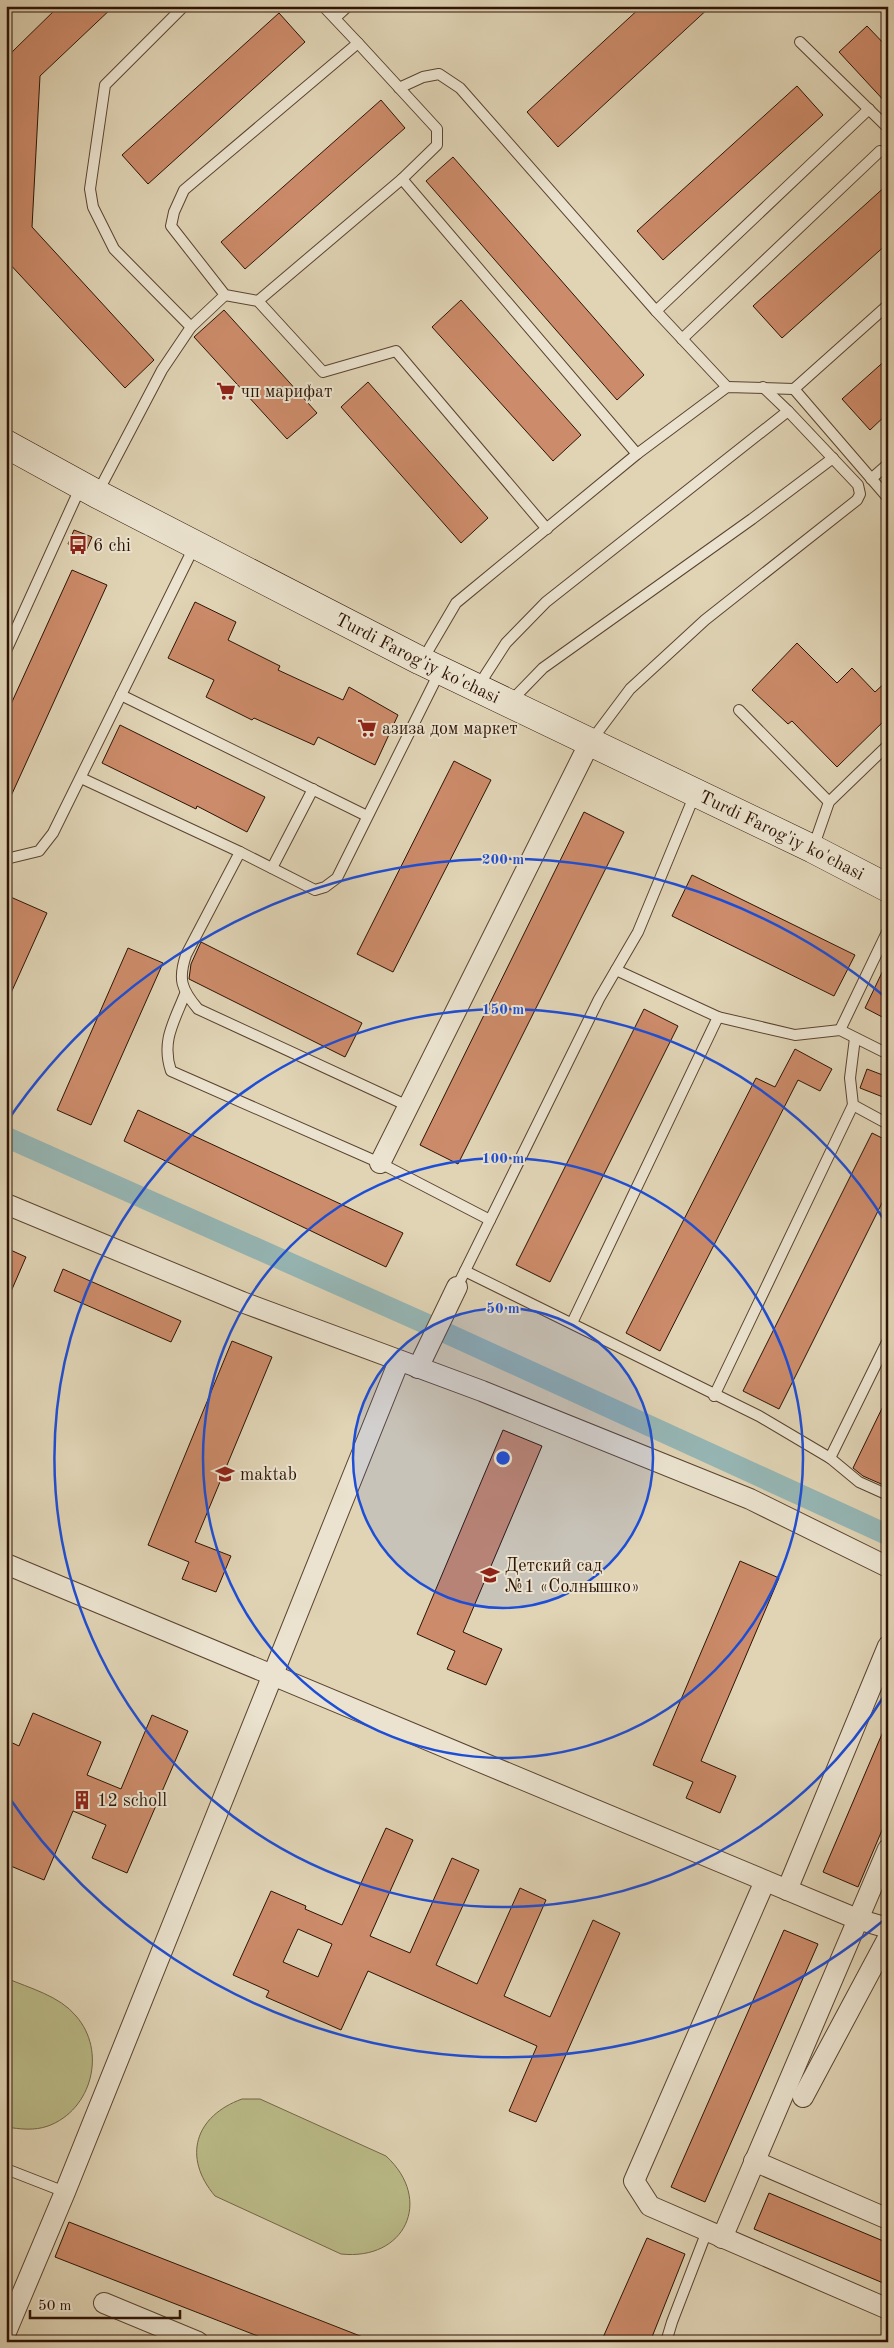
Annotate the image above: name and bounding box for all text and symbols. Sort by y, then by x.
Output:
supermarket icon: чп марифат [215,380,237,402]
place label: чп марифат [241,383,333,402]
bus stop icon: 6 chi [67,534,89,556]
place label: 6 chi [93,537,131,555]
street label: Turdi Farog'iy ko'chasi [332,610,502,707]
supermarket icon: азиза дом маркет [356,717,378,739]
place label: азиза дом маркет [382,720,518,738]
street label: Turdi Farog'iy ko'chasi [696,788,867,884]
text: 200 m [482,853,524,868]
text: 150 m [482,1003,524,1018]
text: 100 m [482,1152,524,1167]
text: 50 m [486,1302,520,1317]
centre of rings [494,1449,512,1467]
school or university icon: maktab [214,1463,236,1485]
place label: maktab [240,1466,297,1484]
place label: Детский сад №1 «Солнышко» [505,1557,640,1596]
school or university icon: Детский сад №1 «Солнышко» [479,1564,501,1586]
building icon: 12 scholl [71,1789,93,1811]
place label: 12 scholl [97,1792,167,1810]
scale bar [30,2288,180,2320]
text: 50 m [38,2299,72,2314]

